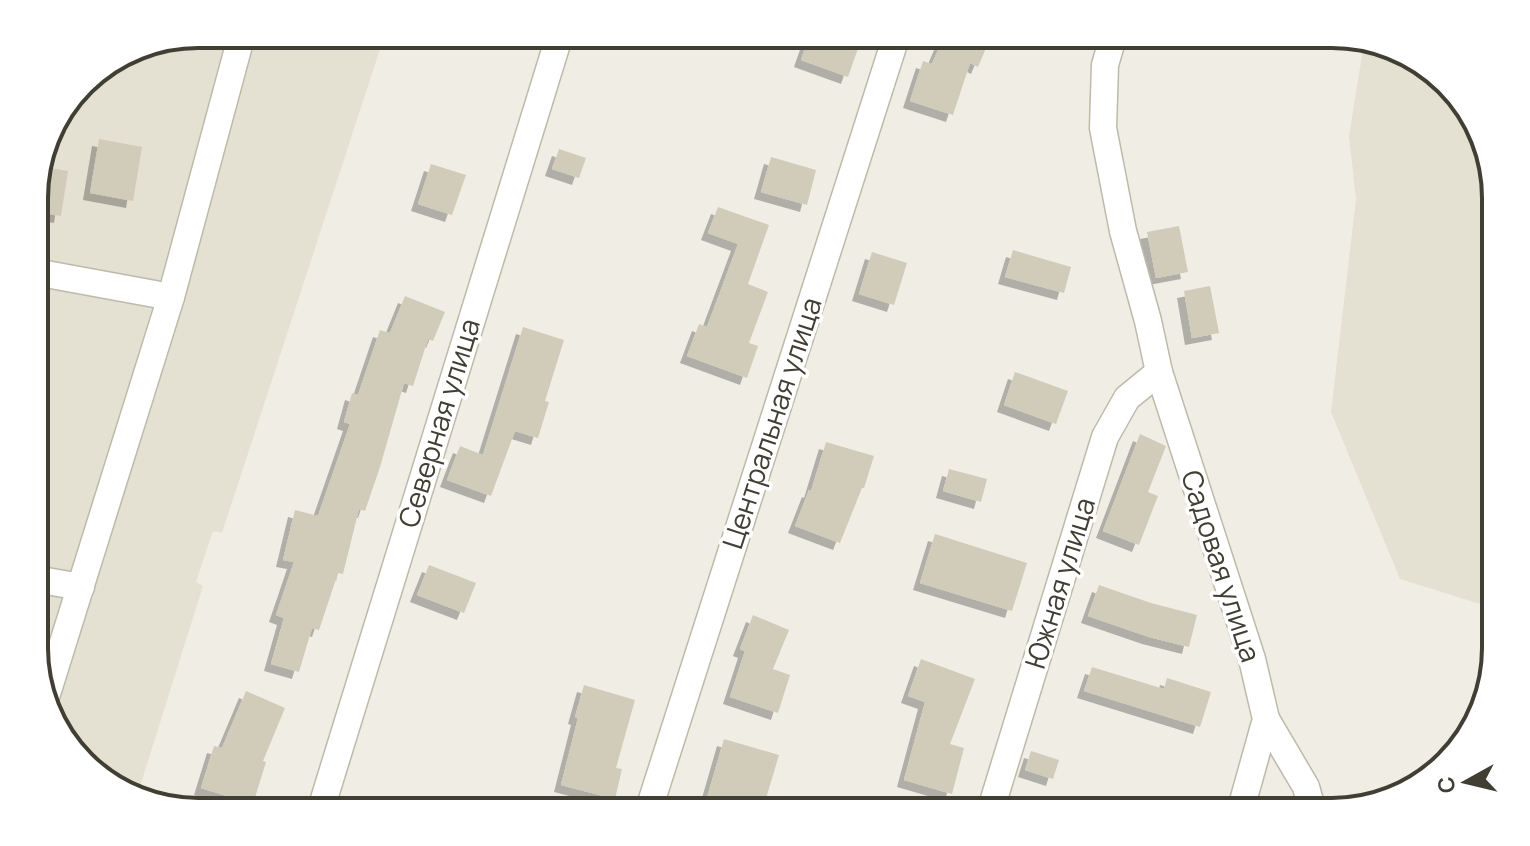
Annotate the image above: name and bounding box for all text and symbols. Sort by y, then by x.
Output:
street label: Центральная улица [712,292,830,553]
street label: Северная улица [388,314,488,532]
street label: Садовая улица [1173,465,1271,666]
street label: Южная улица [1015,493,1103,673]
north arrow [1426,742,1506,822]
text: С [1430,775,1462,795]

